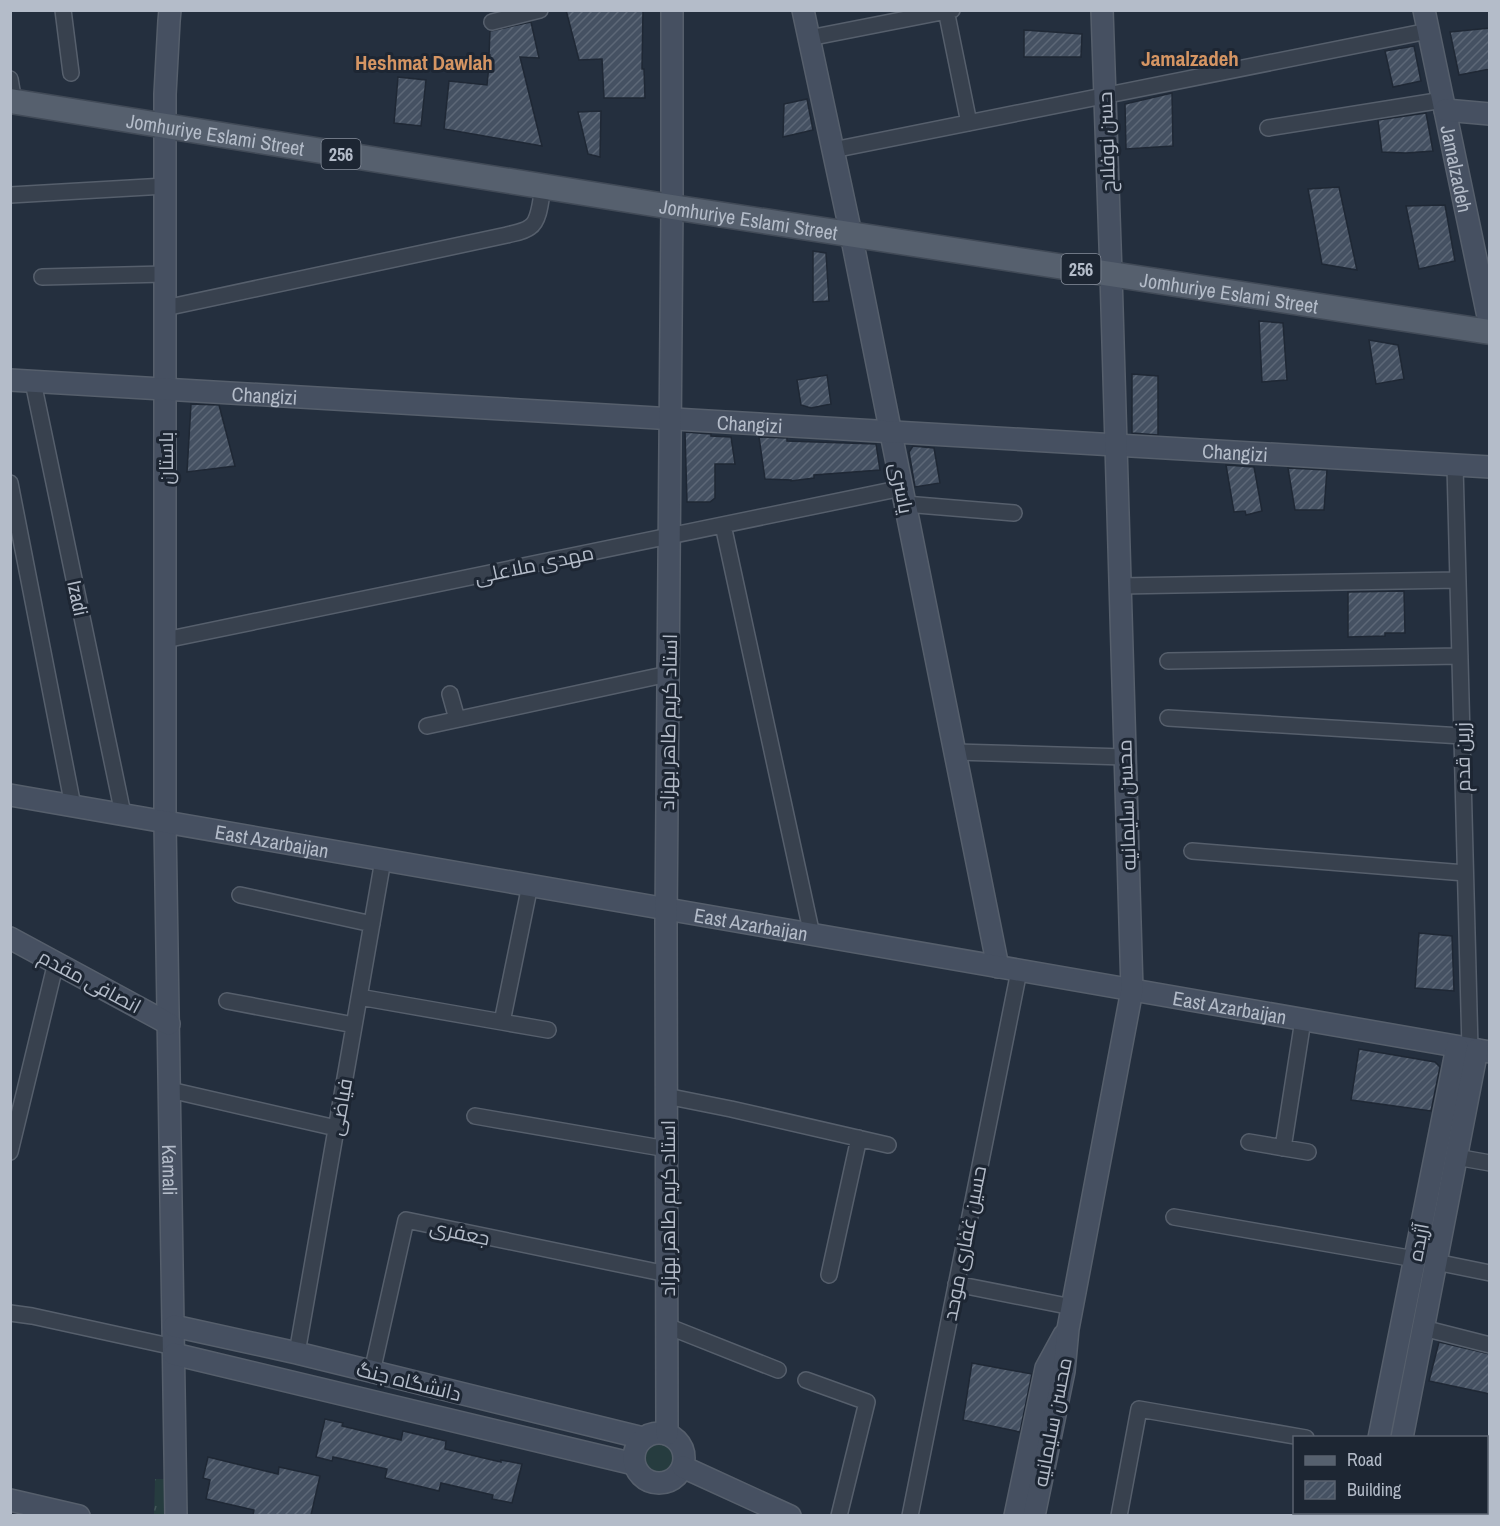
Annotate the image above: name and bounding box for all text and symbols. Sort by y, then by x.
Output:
district label: Jamalzadeh [1141,44,1239,73]
district label: Heshmat Dawlah [355,48,493,77]
street label: حسن نوفلاح [1091,91,1122,193]
street label: Jomhuriye Eslami Street [125,106,307,161]
street label: Jamalzadeh [1435,123,1479,215]
road number: 256 [322,139,360,169]
street label: Jomhuriye Eslami Street [658,192,840,246]
road number: 256 [1062,254,1100,284]
street label: Jomhuriye Eslami Street [1138,265,1320,319]
street label: Changizi [231,380,298,410]
street label: Changizi [716,408,783,439]
street label: باستان [152,432,179,484]
street label: Changizi [1201,437,1268,467]
street label: یاسری [884,460,920,516]
street label: مهدی ملاعلی [472,538,596,590]
street label: Izadi [61,578,95,618]
street label: استاد کریم طاهر بهزاد [653,634,684,810]
street label: زرین قدم [1448,722,1477,792]
street label: محسن سلیمانیه [1110,739,1142,871]
street label: East Azarbaijan [213,817,331,864]
street label: East Azarbaijan [692,901,810,947]
street label: انصافی مقدم [33,943,146,1020]
street label: East Azarbaijan [1171,984,1289,1030]
street label: فیاضی [322,1076,358,1138]
street label: استاد کریم طاهر بهزاد [654,1120,682,1296]
street label: Kamali [157,1144,184,1196]
street label: حسین غفاری موحد [936,1163,992,1323]
street label: جعفری [428,1213,492,1251]
street label: آژیده [1401,1220,1435,1263]
street label: دانشگاه جنگ [354,1355,464,1407]
street label: محسن سلیمانیه [1026,1355,1078,1489]
legend [1293,1436,1488,1514]
text: Road [1347,1447,1382,1472]
text: Building [1347,1477,1402,1502]

